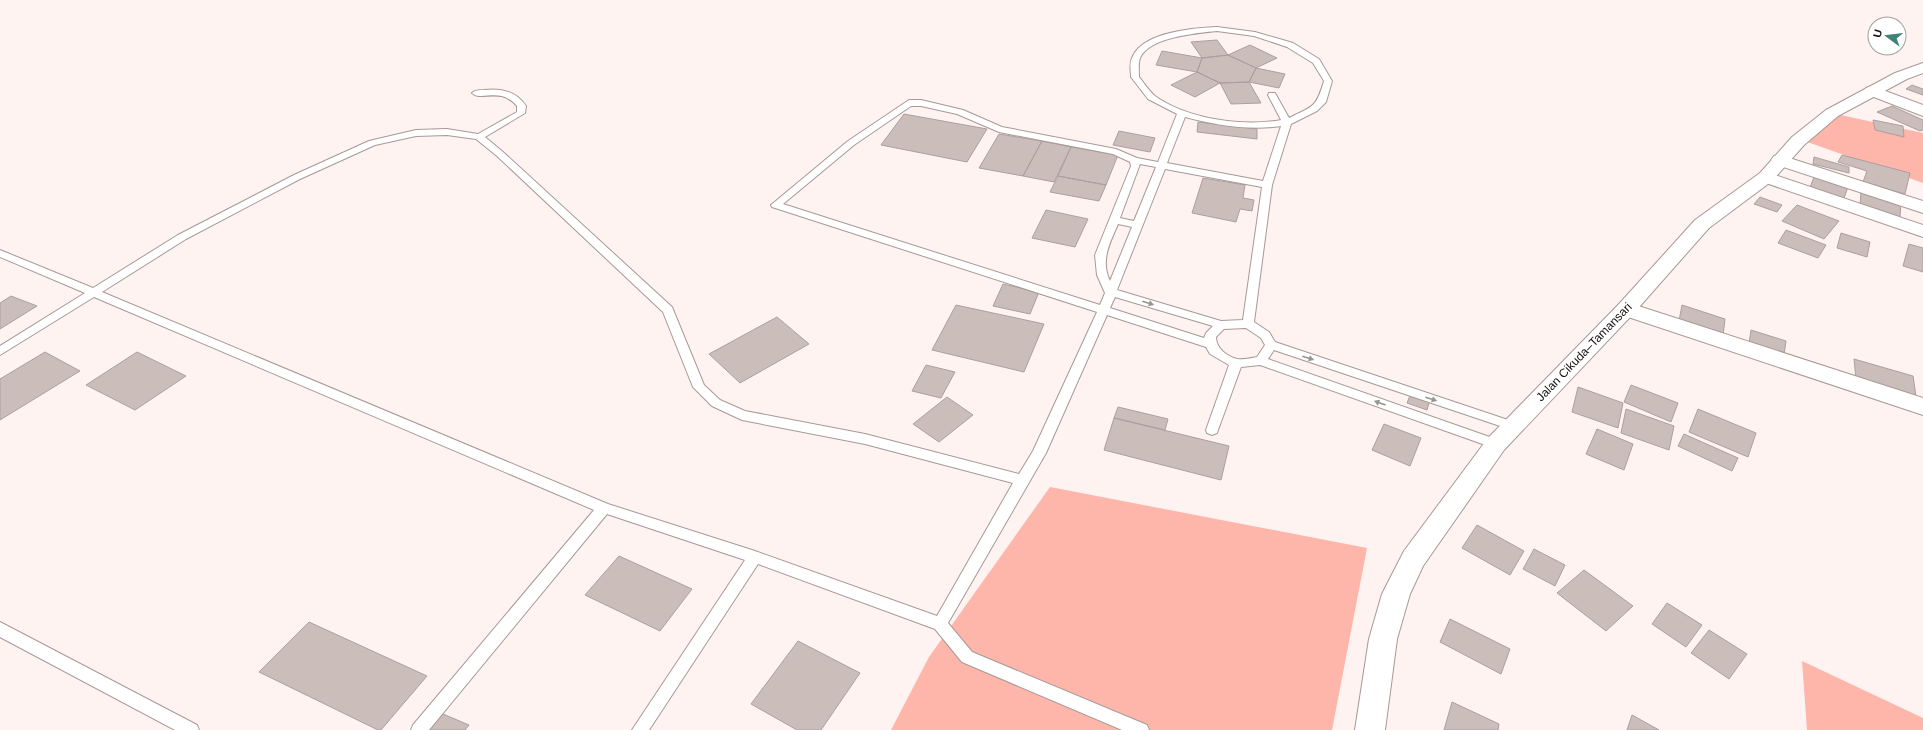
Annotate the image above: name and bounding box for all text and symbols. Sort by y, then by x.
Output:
north arrow [1867,16,1907,56]
text: U [1871,28,1884,39]
one-way arrow [1142,300,1154,306]
street label: Jalan Cikuda–Tamansari [1533,300,1635,404]
one-way arrow [1302,355,1314,361]
one-way arrow [1426,396,1438,402]
one-way arrow [1373,399,1385,405]

